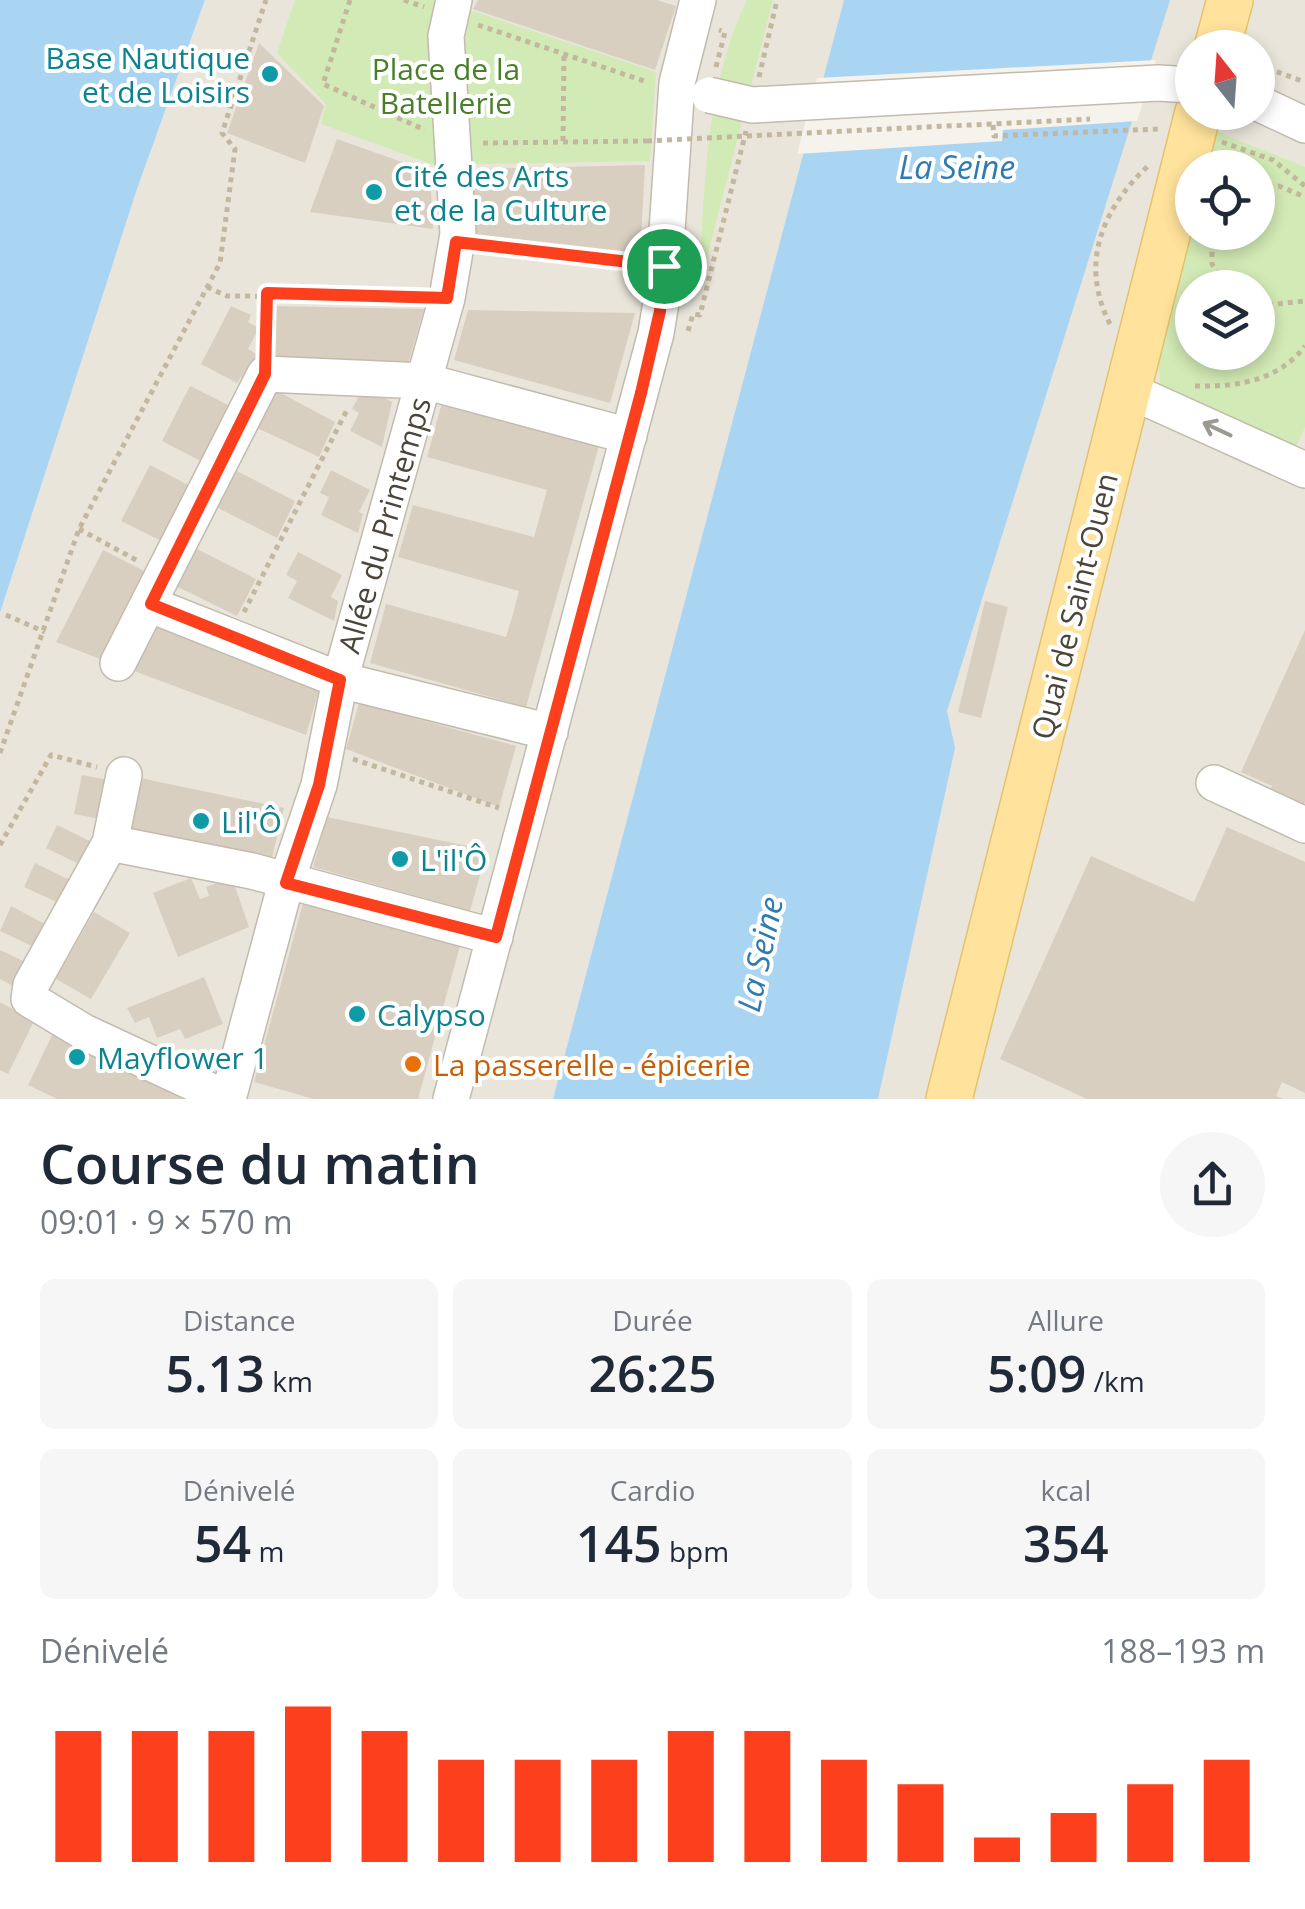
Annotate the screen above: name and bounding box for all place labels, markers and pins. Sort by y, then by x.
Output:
place label: Base Nautique et de Loisirs [45,37,250,112]
marker: Base Nautique et de Loisirs [259,63,281,85]
place label: Cité des Arts et de la Culture [394,155,607,230]
marker: Cité des Arts et de la Culture [363,181,385,203]
pin [622,224,707,309]
place label: Lil'Ô [221,801,282,842]
marker: Lil'Ô [190,810,212,832]
place label: L'il'Ô [420,839,487,880]
marker: L'il'Ô [389,848,411,870]
place label: Calypso [377,994,486,1035]
marker: Calypso [346,1003,368,1025]
place label: Mayflower 1 [97,1037,269,1078]
place label: La passerelle - épicerie [433,1044,751,1085]
marker: Mayflower 1 [66,1046,88,1068]
marker: La passerelle - épicerie [402,1053,424,1075]

